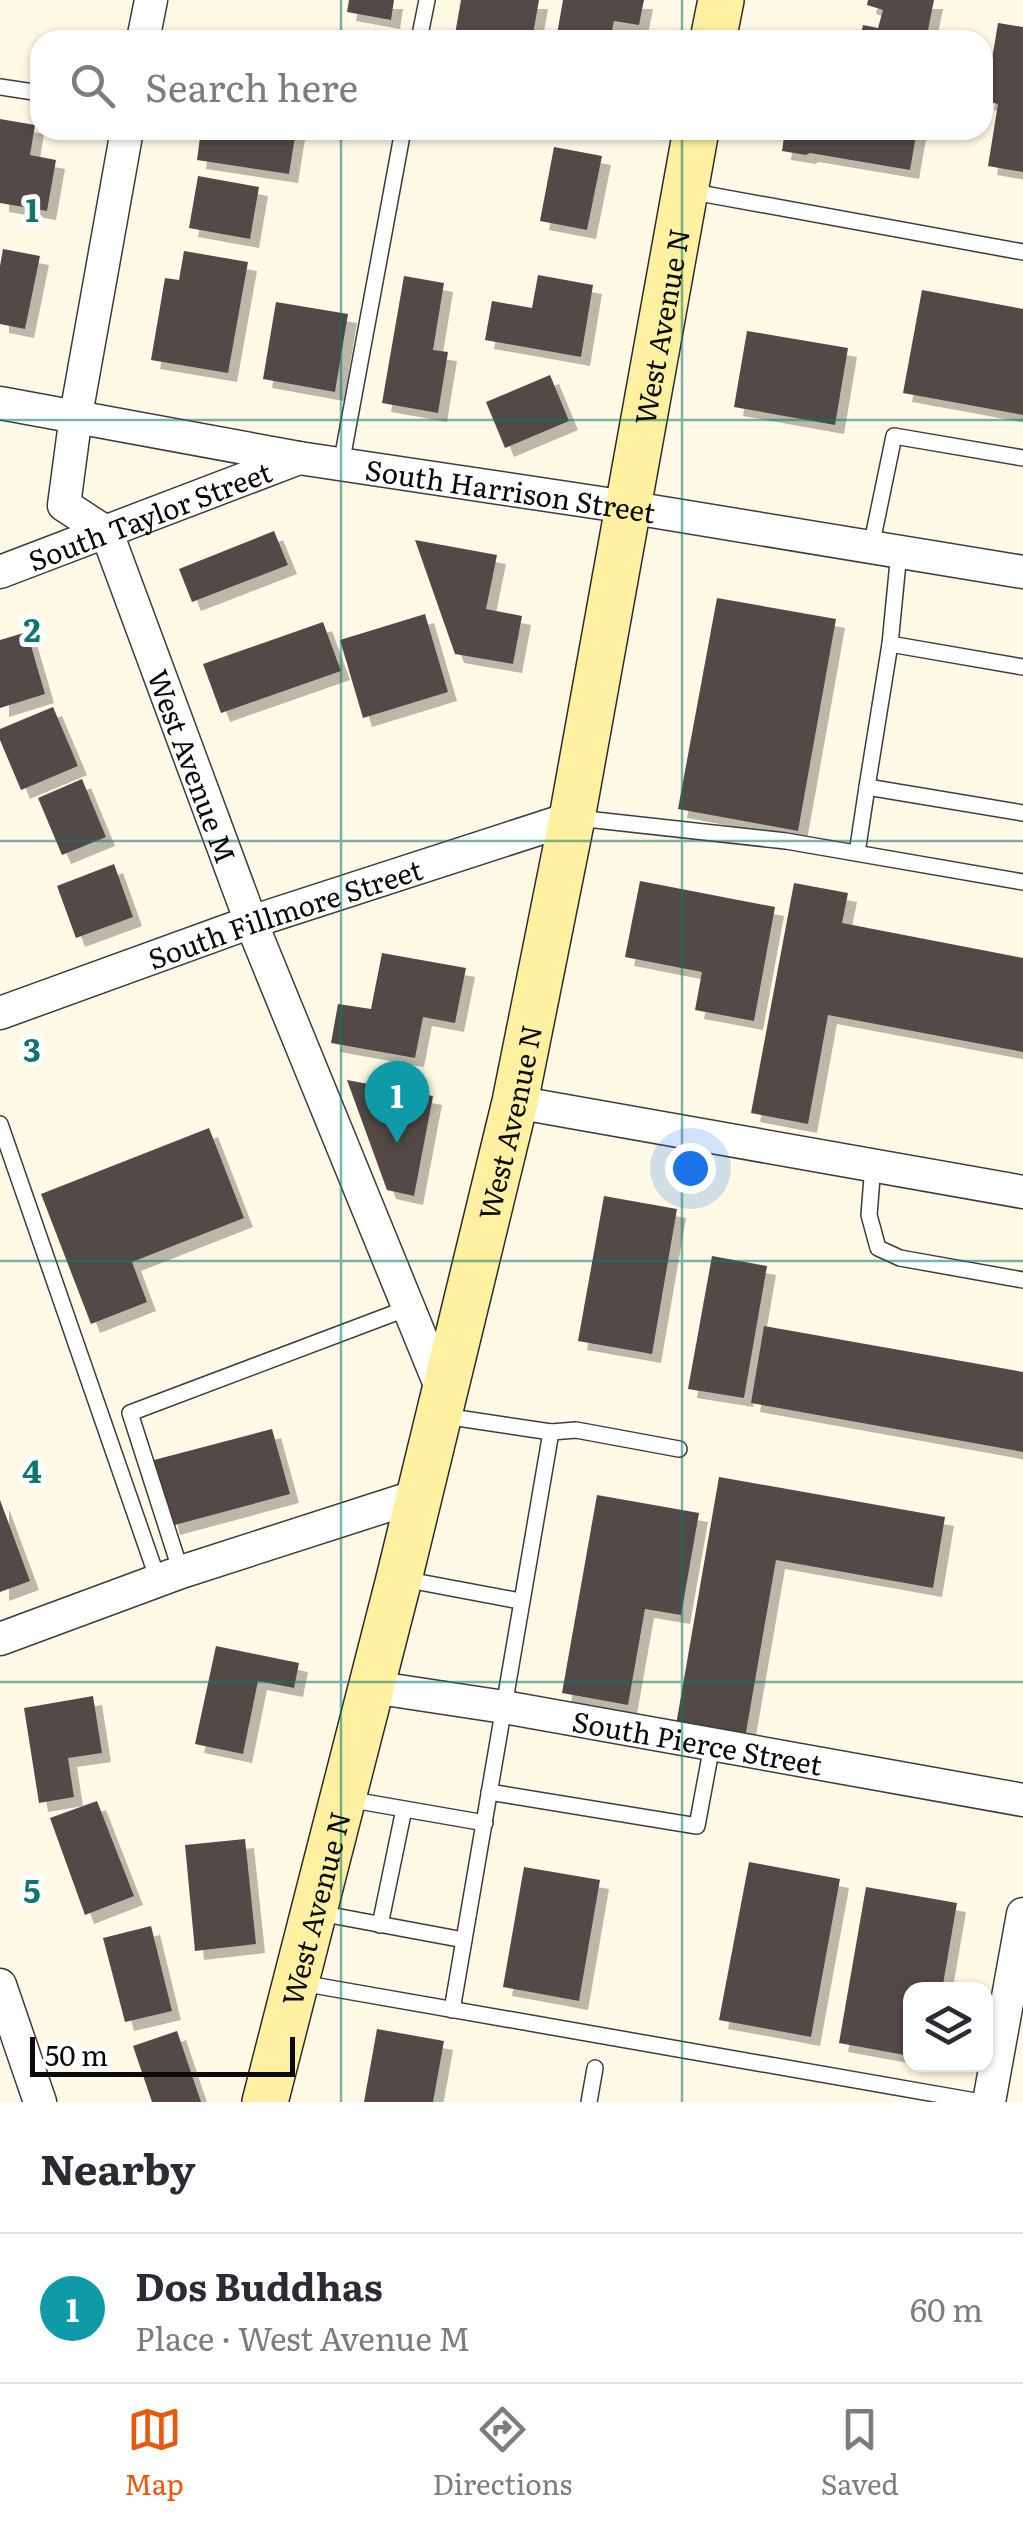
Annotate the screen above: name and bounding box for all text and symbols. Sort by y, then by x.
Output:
search box [30,30,993,140]
text: Search here [145,57,358,114]
icon: search [65,58,120,113]
text: 1 [25,184,39,232]
street label: West Avenue N [622,225,699,428]
street label: South Harrison Street [363,447,659,532]
street label: South Taylor Street [22,449,278,580]
text: 2 [23,604,41,652]
street label: West Avenue M [138,663,248,869]
street label: South Fillmore Street [142,847,428,979]
street label: West Avenue N [466,1021,551,1224]
text: 3 [23,1024,41,1072]
pin: 1 [364,1060,430,1143]
your location [665,1143,716,1194]
text: 4 [22,1445,42,1493]
street label: South Pierce Street [569,1699,826,1785]
street label: West Avenue N [270,1807,360,2010]
text: 5 [23,1865,41,1913]
map controls [903,1982,993,2072]
button: layers [903,1982,993,2072]
scale bar [30,2032,295,2076]
text: 50 m [45,2033,108,2075]
text: Nearby [40,2136,196,2198]
text: Dos Buddhas [135,2256,383,2313]
text: 1 [66,2284,79,2332]
text: 60 m [910,2284,983,2332]
text: Place · West Avenue M [135,2313,470,2361]
tab: Map [124,2402,184,2504]
tab: Directions [432,2402,572,2504]
tab: Saved [821,2402,899,2504]

